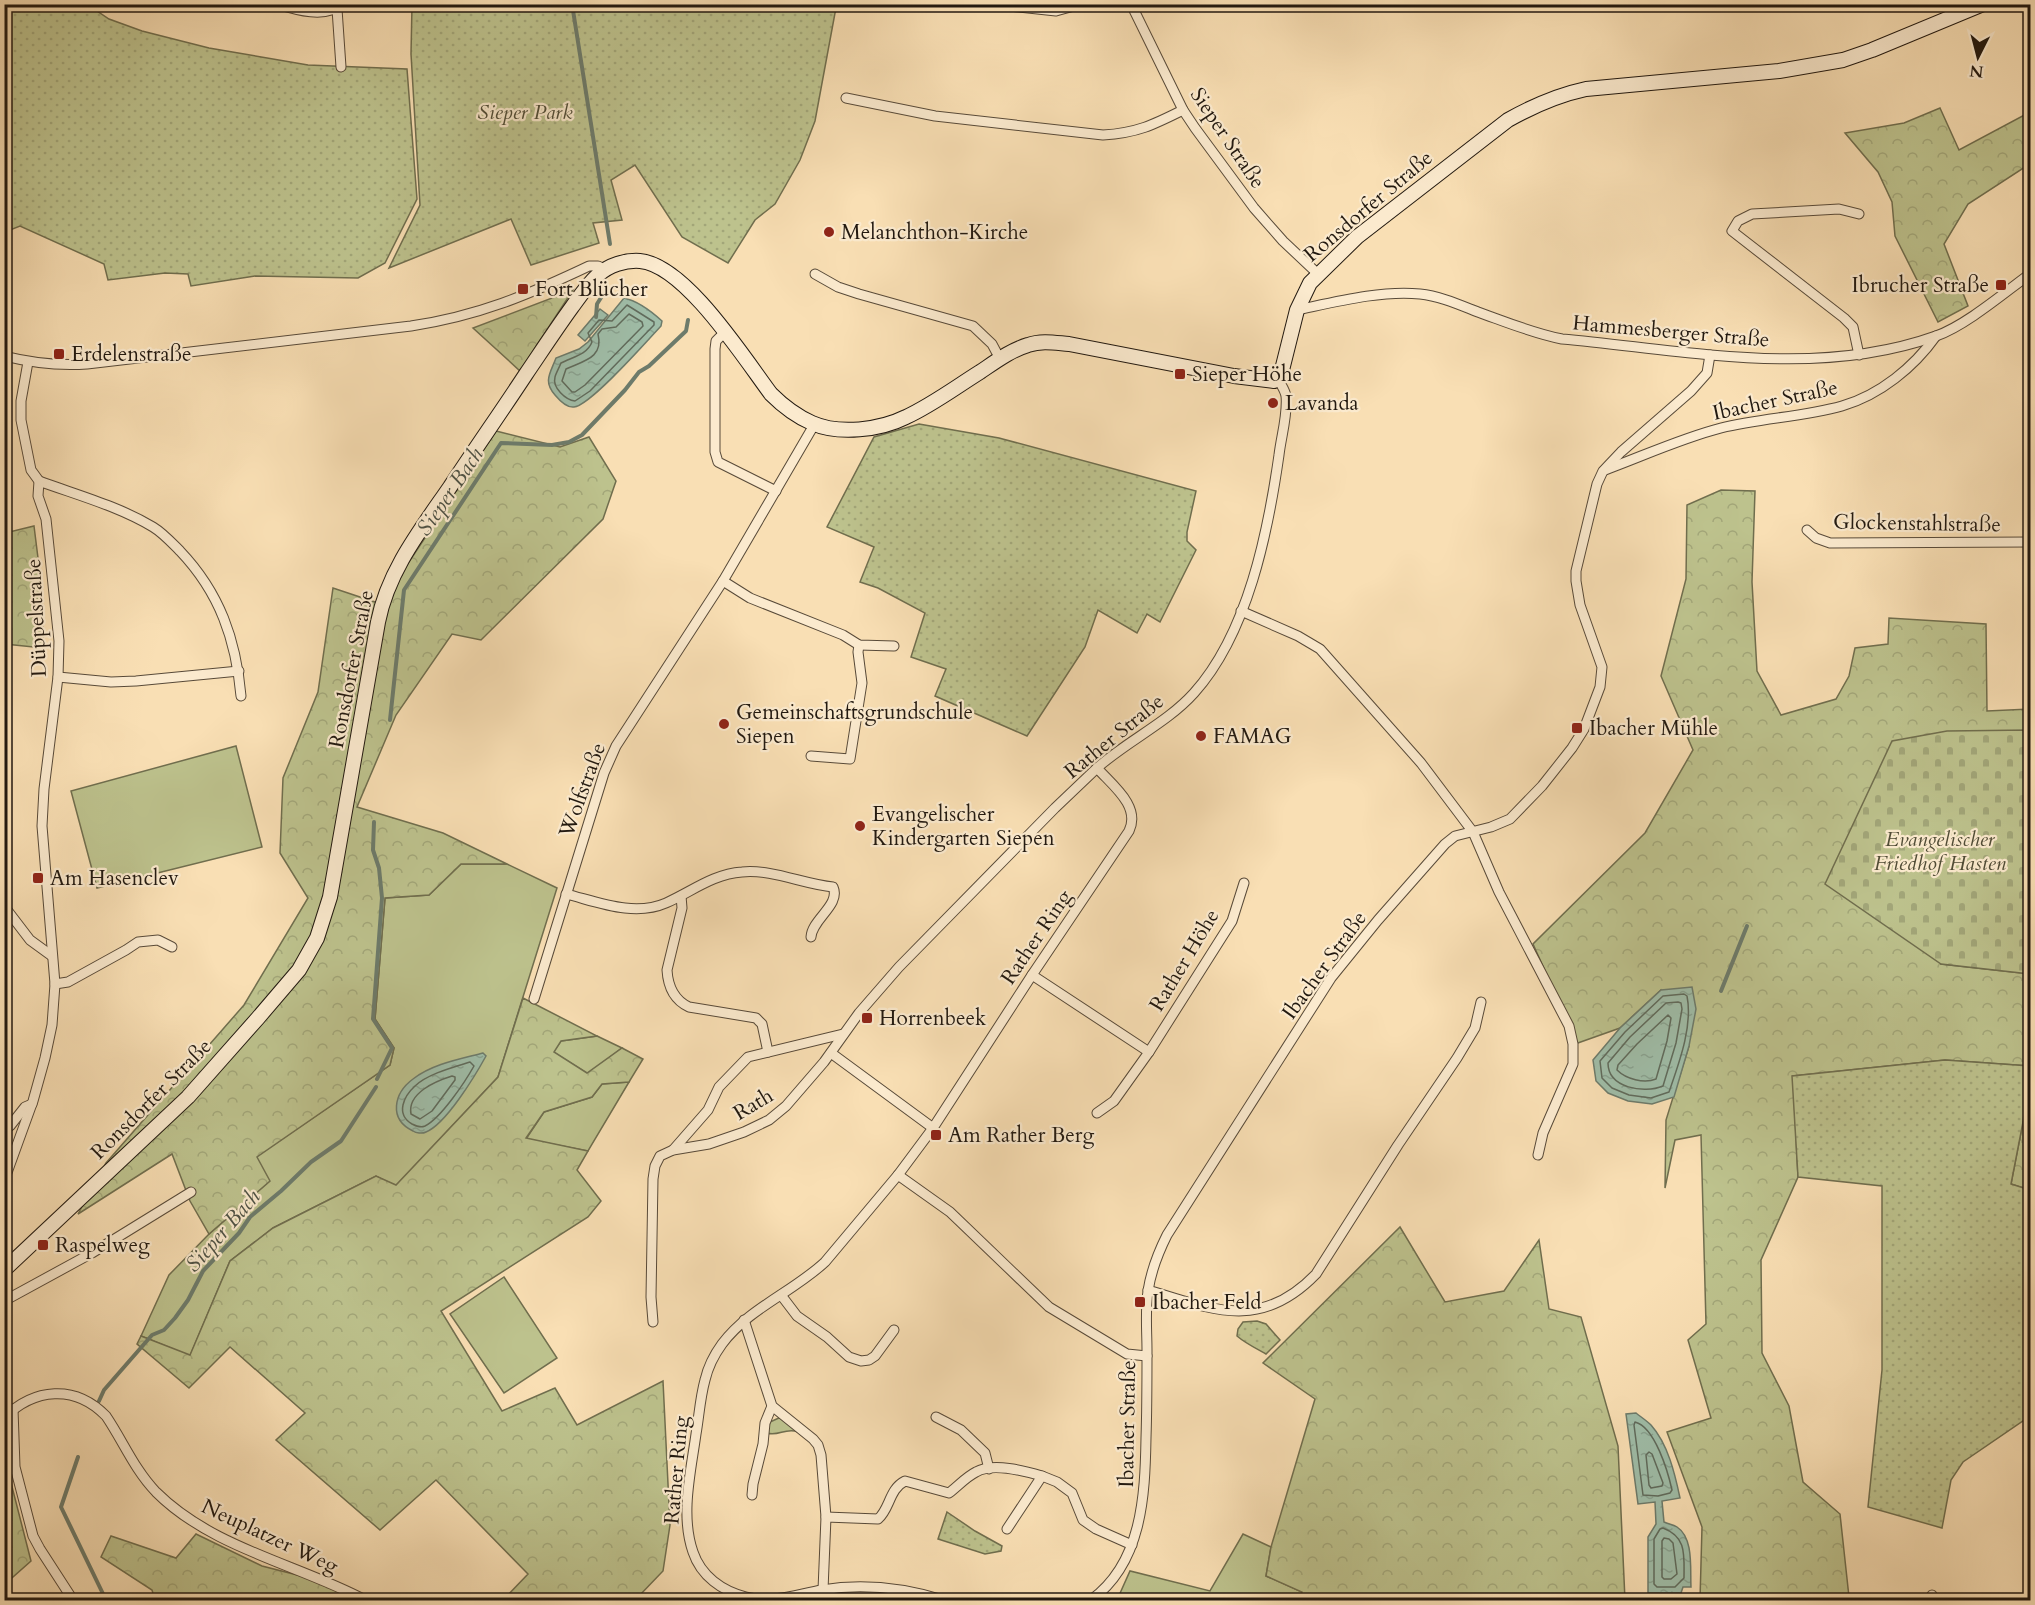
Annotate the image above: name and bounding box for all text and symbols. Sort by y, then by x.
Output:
north arrow [1948,27,2008,87]
text: N [1968,59,1985,83]
street label: Sieper Straße [1183,82,1272,194]
park label: Sieper Park [477,98,573,127]
street label: Ronsdorfer Straße [1298,144,1439,269]
place label: Melanchthon-Kirche [841,218,1028,247]
marker: Melanchthon-Kirche [822,225,836,239]
place label: Ibrucher Straße [1852,271,1989,300]
place label: Fort Blücher [535,275,648,304]
marker: Ibrucher Straße [1994,278,2008,292]
marker: Fort Blücher [516,282,530,296]
street label: Hammesberger Straße [1571,308,1771,355]
place label: Erdelenstraße [71,340,192,369]
marker: Erdelenstraße [52,347,66,361]
place label: Sieper Höhe [1192,360,1302,389]
marker: Sieper Höhe [1173,367,1187,381]
street label: Ibacher Straße [1710,373,1840,428]
place label: Lavanda [1285,389,1359,418]
marker: Lavanda [1266,396,1280,410]
water label: Sieper Bach [409,441,491,542]
street label: Glockenstahlstraße [1833,508,2001,539]
street label: Düppelstraße [19,558,54,678]
street label: Ronsdorfer Straße [322,588,381,750]
street label: Rather Straße [1058,687,1170,786]
place label: Gemeinschaftsgrundschule Siepen [736,698,973,751]
place label: Ibacher Mühle [1589,714,1718,743]
marker: Gemeinschaftsgrundschule Siepen [717,717,731,731]
marker: Ibacher Mühle [1570,721,1584,735]
place label: FAMAG [1213,722,1292,751]
marker: FAMAG [1194,729,1208,743]
street label: Wolfstraße [552,739,613,842]
place label: Evangelischer Kindergarten Siepen [872,800,1055,853]
marker: Evangelischer Kindergarten Siepen [853,819,867,833]
park label: Evangelischer Friedhof Hasten [1874,825,2007,878]
place label: Am Hasenclev [50,864,179,893]
marker: Am Hasenclev [31,871,45,885]
street label: Rather Ring [994,884,1079,990]
street label: Rather Höhe [1142,904,1226,1017]
street label: Ibacher Straße [1275,905,1374,1025]
place label: Horrenbeek [879,1004,987,1033]
marker: Horrenbeek [860,1011,874,1025]
street label: Ronsdorfer Straße [84,1032,218,1166]
street label: Rath [728,1081,779,1128]
place label: Am Rather Berg [948,1121,1094,1150]
marker: Am Rather Berg [929,1128,943,1142]
water label: Sieper Bach [178,1183,267,1278]
place label: Raspelweg [55,1231,150,1260]
marker: Raspelweg [36,1238,50,1252]
place label: Ibacher Feld [1152,1288,1261,1317]
marker: Ibacher Feld [1133,1295,1147,1309]
street label: Ibacher Straße [1112,1360,1143,1488]
street label: Rather Ring [657,1414,696,1525]
street label: Neuplatzer Weg [197,1492,343,1581]

